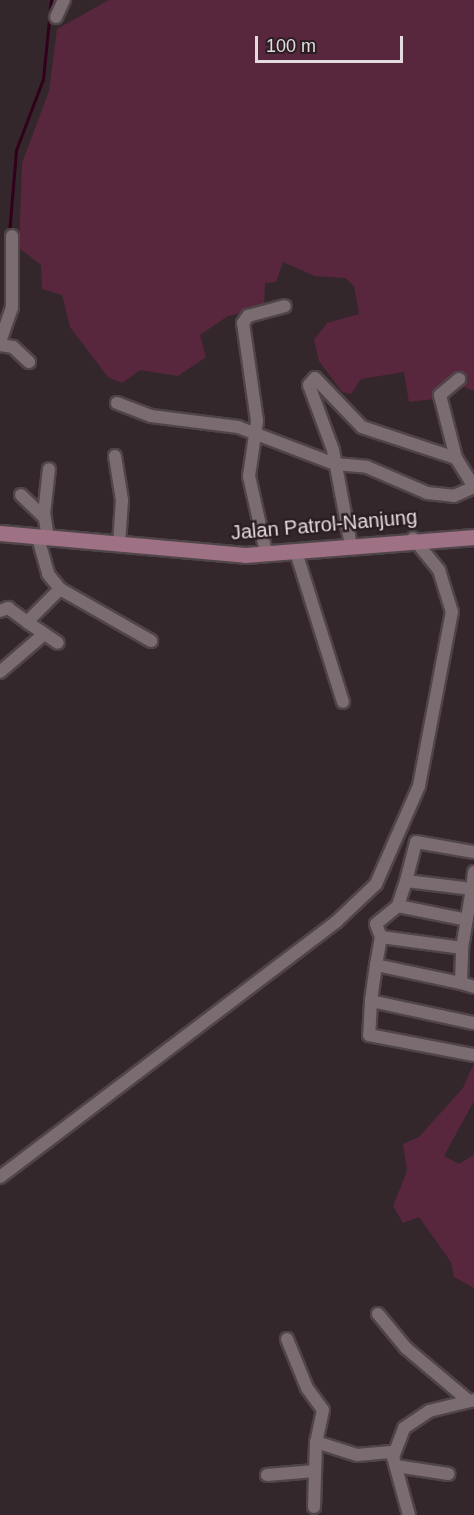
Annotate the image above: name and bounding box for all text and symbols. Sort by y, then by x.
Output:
scale bar [258,24,406,62]
text: 100 m [266,36,316,56]
street label: Jalan Patrol-Nanjung [230,505,418,545]

